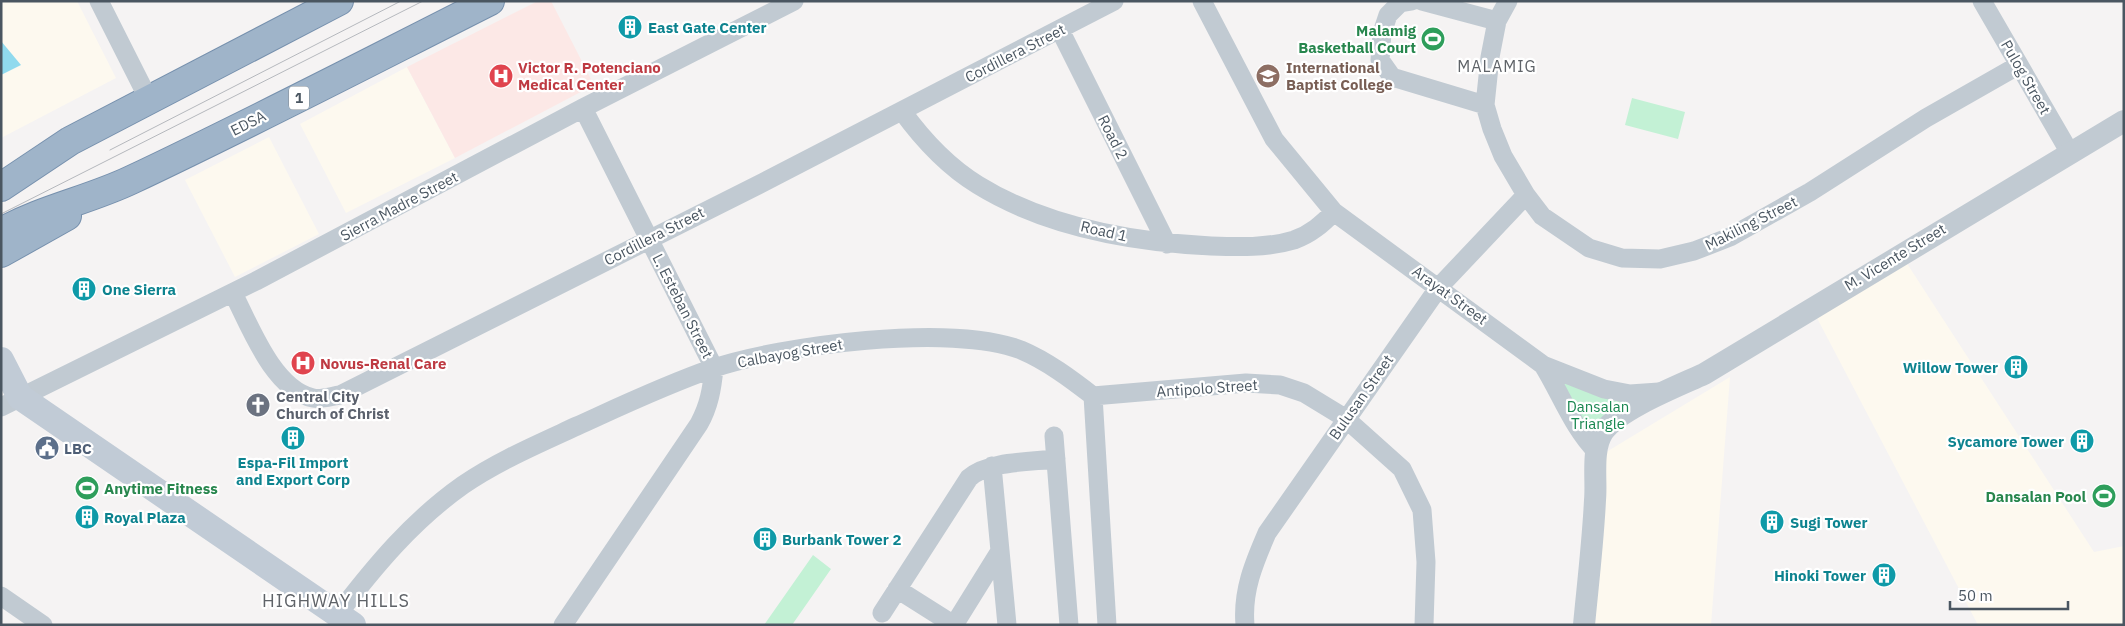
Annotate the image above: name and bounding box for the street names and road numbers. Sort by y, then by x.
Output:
street label: Cordillera Street [962,20,1068,86]
street label: Pulog Street [1997,36,2055,118]
road number: 1 [289,86,309,110]
street label: EDSA [227,106,269,140]
street label: Road 2 [1094,112,1132,162]
street label: Sierra Madre Street [337,167,461,245]
street label: Makiling Street [1702,192,1800,254]
street label: Cordillera Street [601,203,707,269]
street label: Road 1 [1079,216,1129,246]
street label: M. Vicente Street [1841,219,1949,295]
street label: L. Esteban Street [648,251,718,361]
street label: Arayat Street [1409,261,1491,329]
street label: Calbayog Street [736,334,844,372]
street label: Bulusan Street [1325,351,1397,443]
street label: Antipolo Street [1156,375,1258,401]

